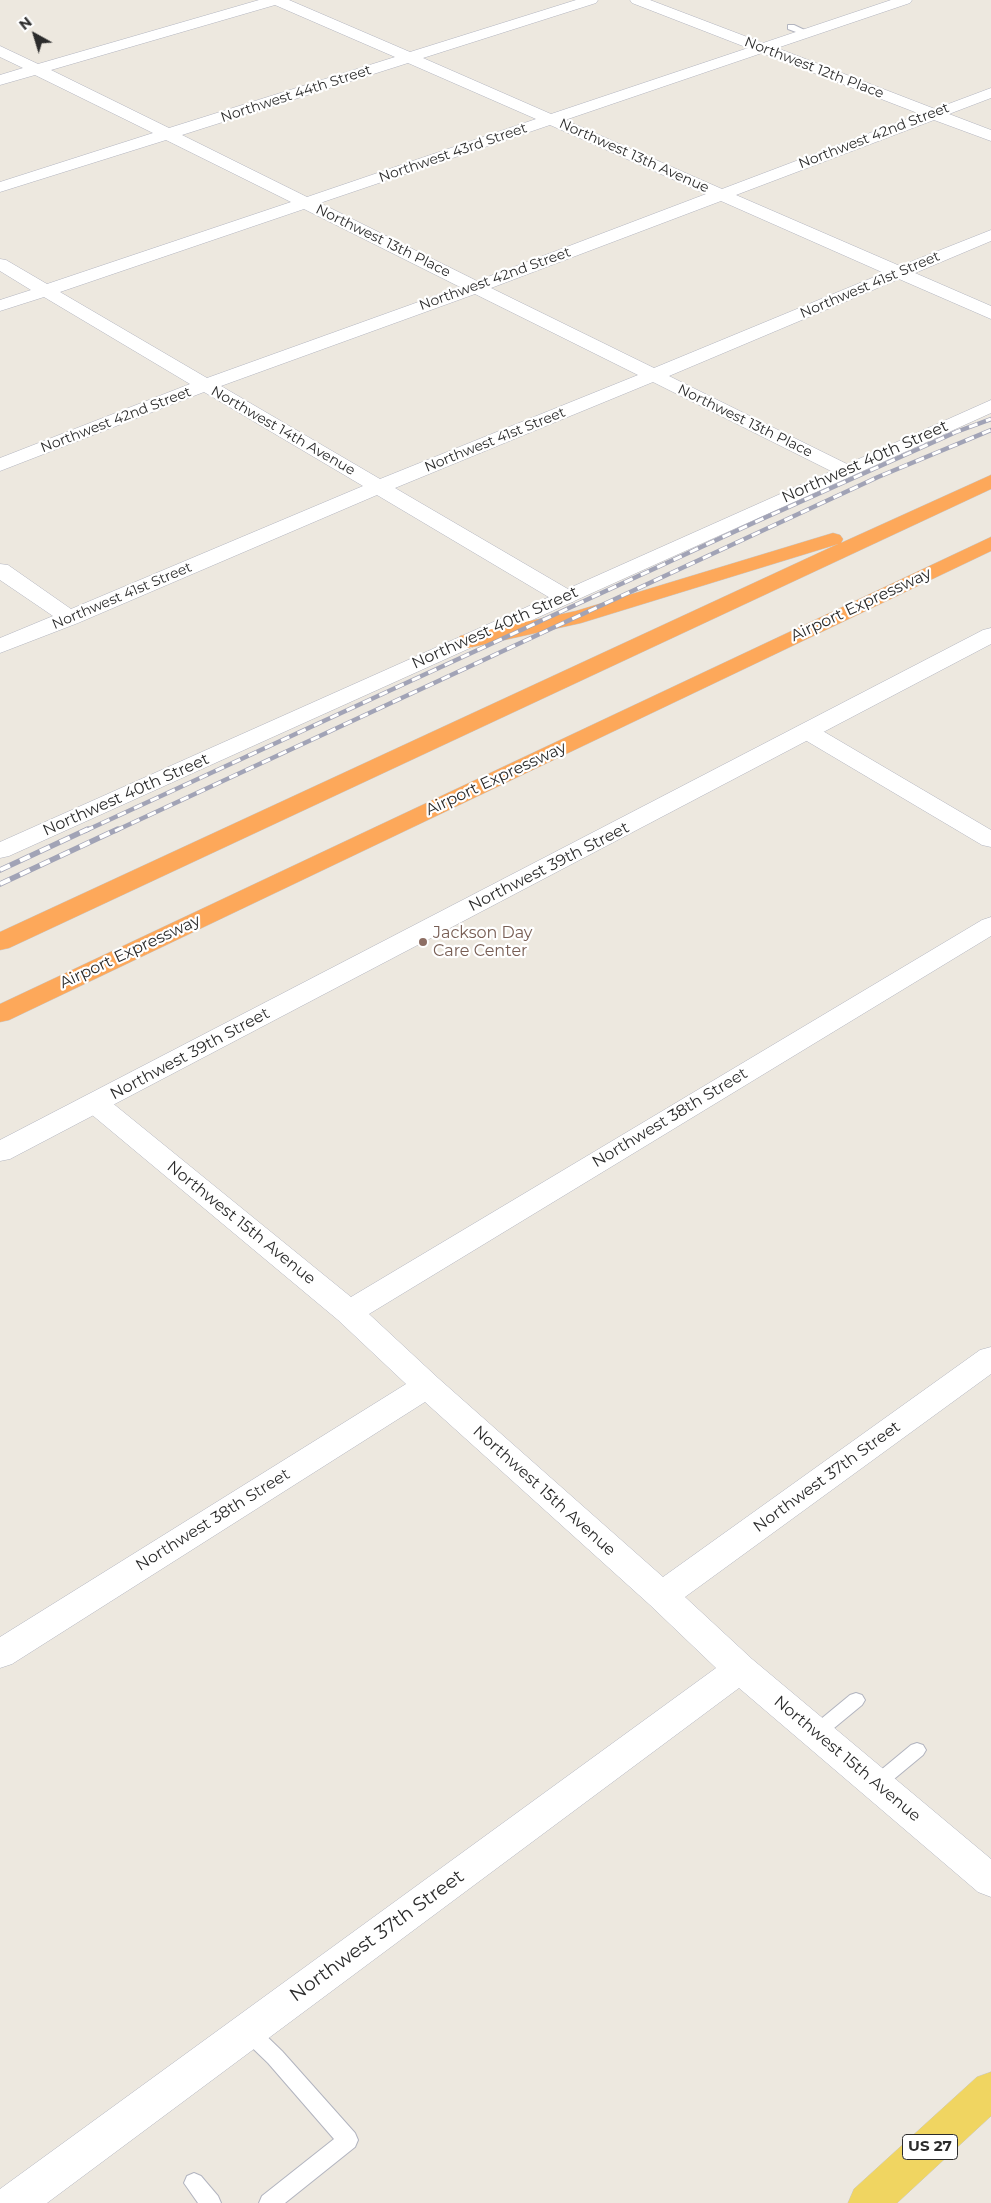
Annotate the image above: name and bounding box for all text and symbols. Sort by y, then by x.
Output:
north arrow [10,10,60,60]
text: N [16,13,36,34]
street label: Northwest 12th Place [742,34,886,102]
street label: Northwest 44th Street [219,62,373,126]
street label: Northwest 42nd Street [796,100,952,172]
street label: Northwest 13th Avenue [556,115,712,197]
street label: Northwest 43rd Street [377,120,529,186]
street label: Northwest 13th Place [313,201,453,281]
street label: Northwest 42nd Street [417,244,573,314]
street label: Northwest 41st Street [798,248,942,322]
street label: Northwest 13th Place [675,381,815,461]
street label: Northwest 14th Avenue [208,383,358,479]
street label: Northwest 42nd Street [38,384,194,456]
street label: Northwest 41st Street [422,404,568,476]
street label: Northwest 40th Street [779,417,951,507]
street label: Northwest 41st Street [50,559,194,633]
street label: Airport Expressway [788,564,934,646]
street label: Northwest 40th Street [409,583,581,673]
street label: Airport Expressway [423,738,569,820]
street label: Northwest 40th Street [40,750,212,840]
street label: Northwest 39th Street [466,818,632,916]
street label: Airport Expressway [57,911,203,993]
place label: Jackson Day Care Center [433,923,533,961]
marker: Jackson Day Care Center [417,936,429,948]
street label: Northwest 39th Street [107,1004,273,1104]
street label: Northwest 38th Street [589,1064,751,1172]
street label: Northwest 15th Avenue [163,1157,319,1289]
street label: Northwest 37th Street [750,1417,904,1537]
street label: Northwest 15th Avenue [469,1422,619,1560]
street label: Northwest 38th Street [132,1465,294,1575]
street label: Northwest 15th Avenue [770,1692,924,1826]
street label: Northwest 37th Street [285,1865,469,2007]
road number: US 27 [902,2134,958,2160]

